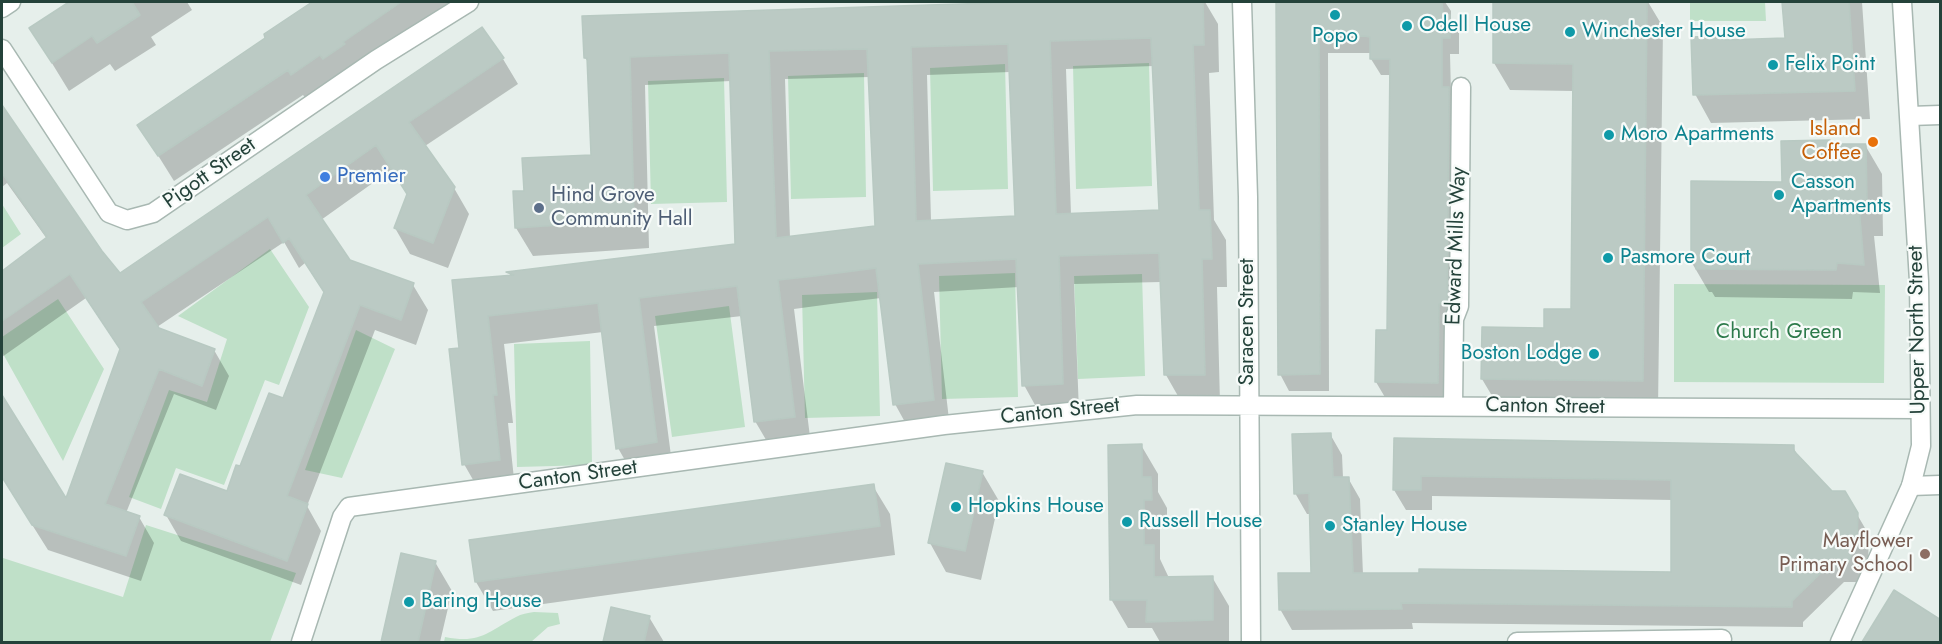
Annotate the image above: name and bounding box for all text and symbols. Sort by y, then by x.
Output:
marker: Popo [1328,8,1342,22]
place label: Odell House [1419,13,1531,39]
marker: Odell House [1400,19,1414,33]
place label: Winchester House [1582,19,1746,45]
place label: Popo [1312,24,1358,50]
marker: Winchester House [1563,25,1577,39]
place label: Felix Point [1785,52,1875,78]
marker: Felix Point [1766,58,1780,72]
place label: Island Coffee [1802,117,1861,167]
place label: Moro Apartments [1621,122,1774,148]
marker: Moro Apartments [1602,128,1616,142]
street label: Pigott Street [159,133,261,215]
marker: Island Coffee [1866,135,1880,149]
place label: Premier [337,164,406,190]
street label: Edward Mills Way [1442,167,1472,325]
marker: Premier [318,170,332,184]
place label: Casson Apartments [1791,170,1891,220]
place label: Hind Grove Community Hall [551,183,692,233]
marker: Casson Apartments [1772,188,1786,202]
marker: Hind Grove Community Hall [532,201,546,215]
place label: Pasmore Court [1620,245,1750,271]
street label: Upper North Street [1904,245,1932,415]
marker: Pasmore Court [1601,251,1615,265]
street label: Saracen Street [1235,258,1261,386]
park label: Church Green [1716,320,1842,346]
place label: Boston Lodge [1461,341,1582,367]
marker: Boston Lodge [1587,347,1601,361]
street label: Canton Street [999,393,1121,431]
street label: Canton Street [1485,393,1605,421]
street label: Canton Street [517,455,639,497]
place label: Hopkins House [968,494,1104,520]
marker: Hopkins House [949,500,963,514]
place label: Russell House [1139,509,1262,535]
place label: Stanley House [1342,513,1467,539]
marker: Russell House [1120,515,1134,529]
marker: Stanley House [1323,519,1337,533]
place label: Mayflower Primary School [1779,529,1913,579]
marker: Mayflower Primary School [1918,547,1932,561]
place label: Baring House [421,589,542,615]
marker: Baring House [402,595,416,609]

